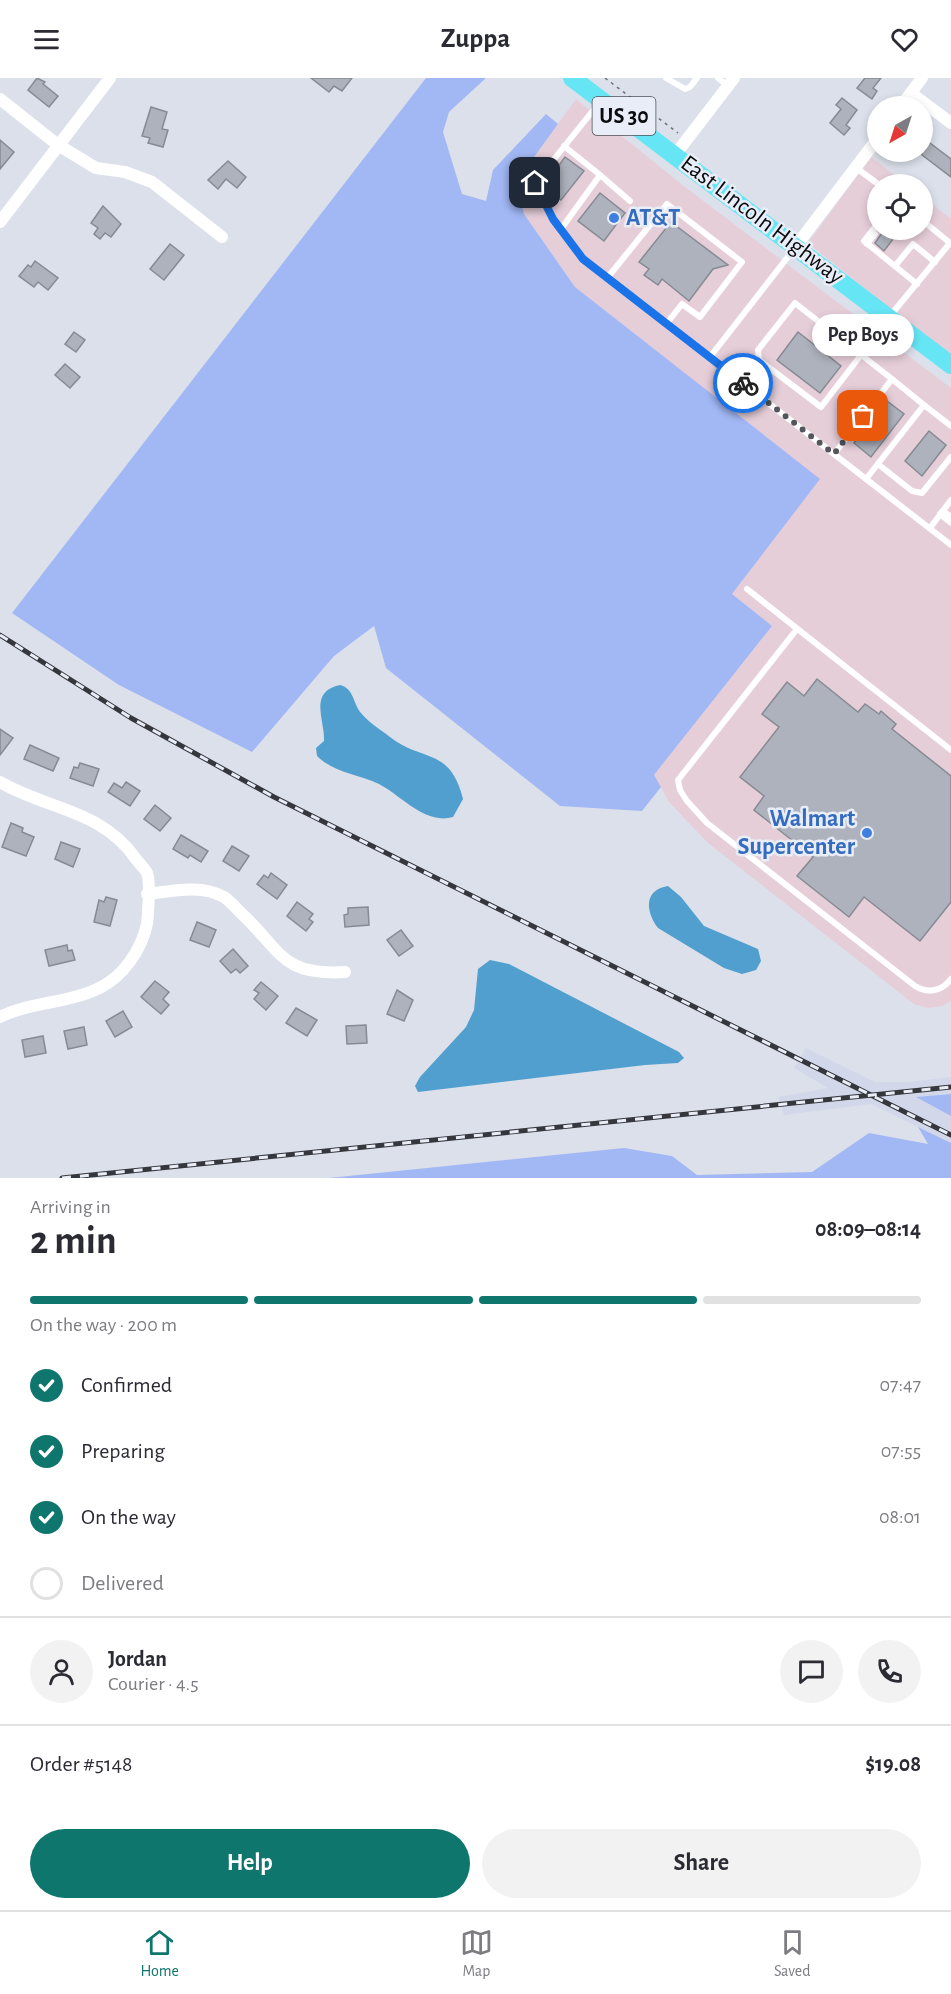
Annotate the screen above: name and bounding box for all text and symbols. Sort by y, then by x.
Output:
icon: menu [30,23,63,56]
icon: heart [888,23,921,56]
text: Zuppa [441,25,510,52]
north arrow [867,96,933,162]
map controls [867,96,933,240]
road number: US 30 [592,97,656,135]
street label: East Lincoln Highway [676,151,848,289]
pin [509,157,560,208]
icon: home [518,166,551,199]
button: locate [867,174,933,240]
place label: AT&T [626,206,680,230]
marker: AT&T [607,211,621,225]
callout: Pep Boys [812,314,914,356]
text: Pep Boys [828,325,898,345]
courier [713,353,773,413]
icon: bike [727,367,760,400]
pin [837,390,888,441]
icon: bag [846,399,879,432]
place label: Walmart Supercenter [738,807,856,859]
marker: Walmart Supercenter [860,826,874,840]
text: Arriving in [30,1197,111,1217]
text: 08:09–08:14 [815,1218,921,1240]
text: 2 min [30,1222,117,1261]
text: On the way · 200 m [30,1315,177,1335]
icon: check [30,1369,63,1402]
text: Confirmed [81,1374,172,1396]
text: 07:47 [880,1375,921,1395]
icon: check [30,1435,63,1468]
text: Preparing [81,1440,165,1462]
text: 07:55 [881,1441,921,1461]
icon: check [30,1501,63,1534]
text: On the way [81,1506,176,1528]
text: 08:01 [879,1507,921,1527]
text: Delivered [81,1572,164,1594]
button: person [30,1640,93,1703]
button: chat [780,1640,843,1703]
button: phone [858,1640,921,1703]
text: Jordan [108,1648,167,1670]
text: Courier · 4.5 [108,1674,199,1694]
text: Order #5148 [30,1753,132,1775]
text: $19.08 [865,1753,921,1775]
button: Help [30,1829,470,1898]
button: Share [482,1829,921,1898]
tab: Home [140,1926,179,1981]
tab: Map [460,1926,493,1981]
tab: Saved [774,1926,811,1981]

